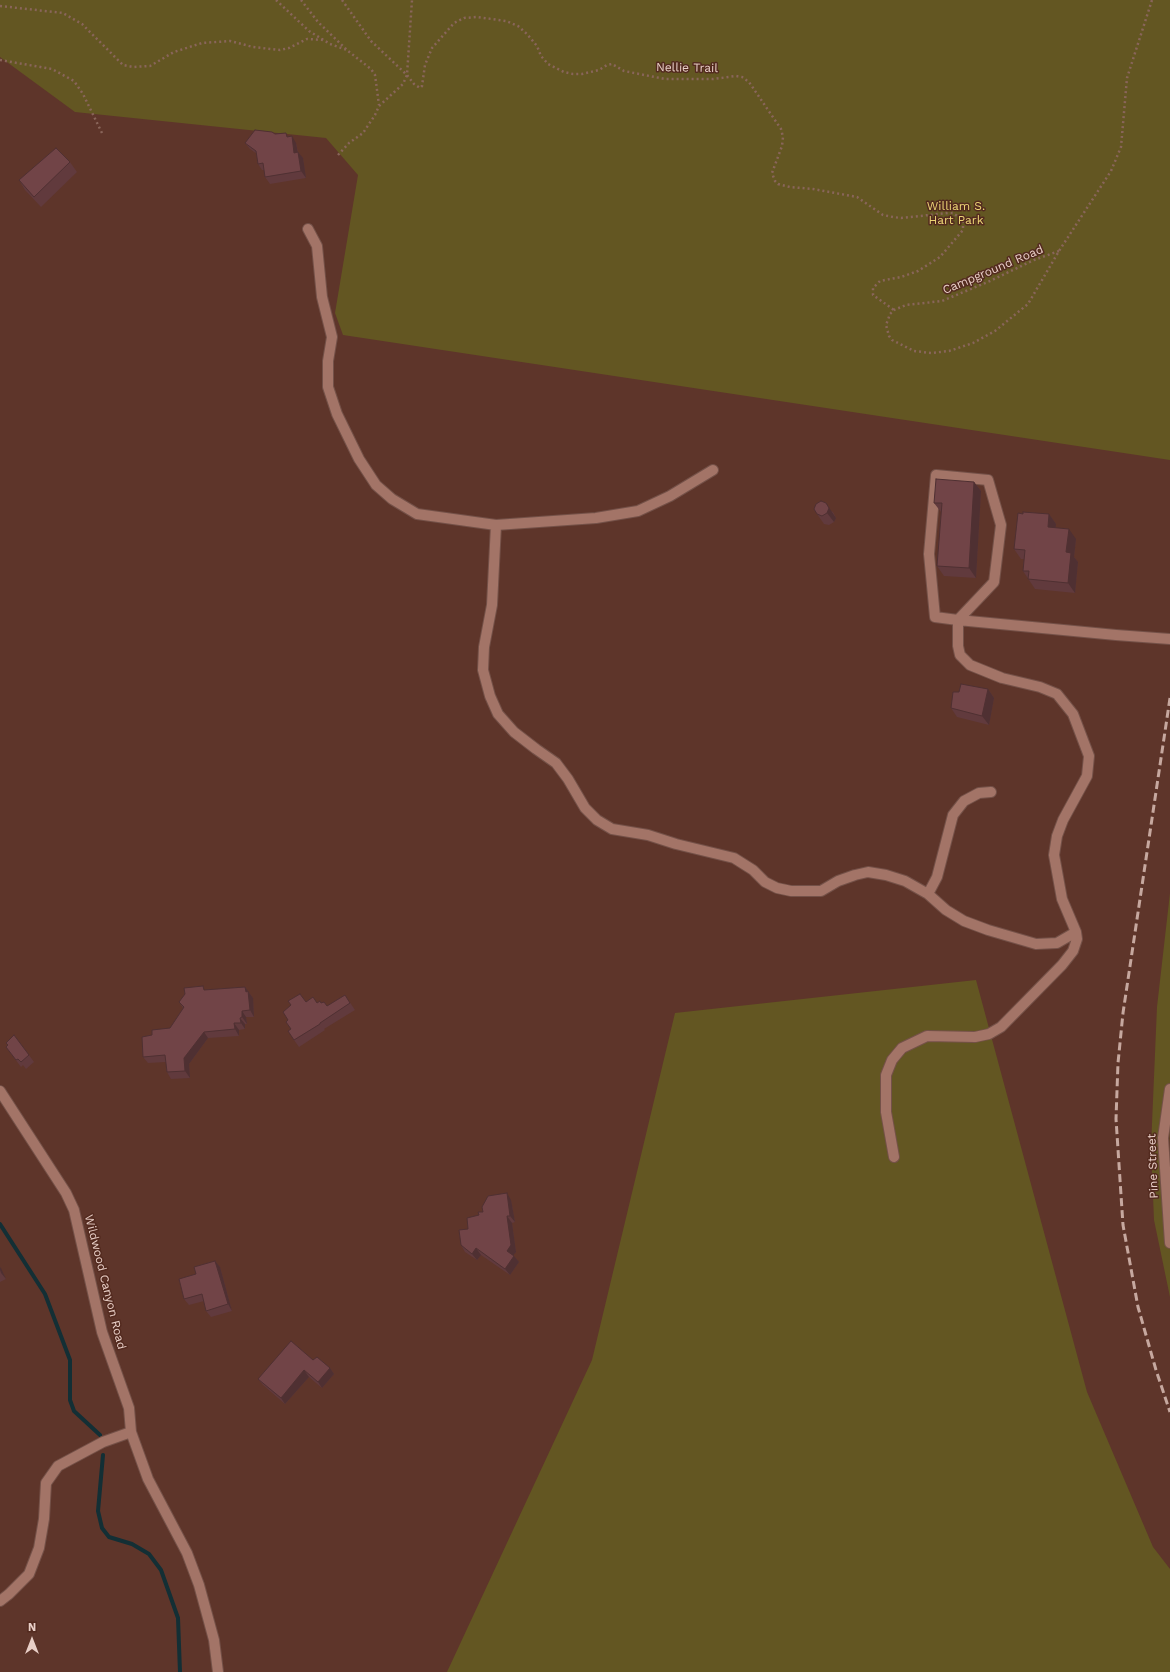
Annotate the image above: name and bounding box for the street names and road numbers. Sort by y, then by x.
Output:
street label: Nellie Trail [656,60,718,76]
street label: Campground Road [940,242,1046,298]
street label: Pine Street [1145,1133,1161,1199]
street label: Wildwood Canyon Road [81,1213,129,1351]

